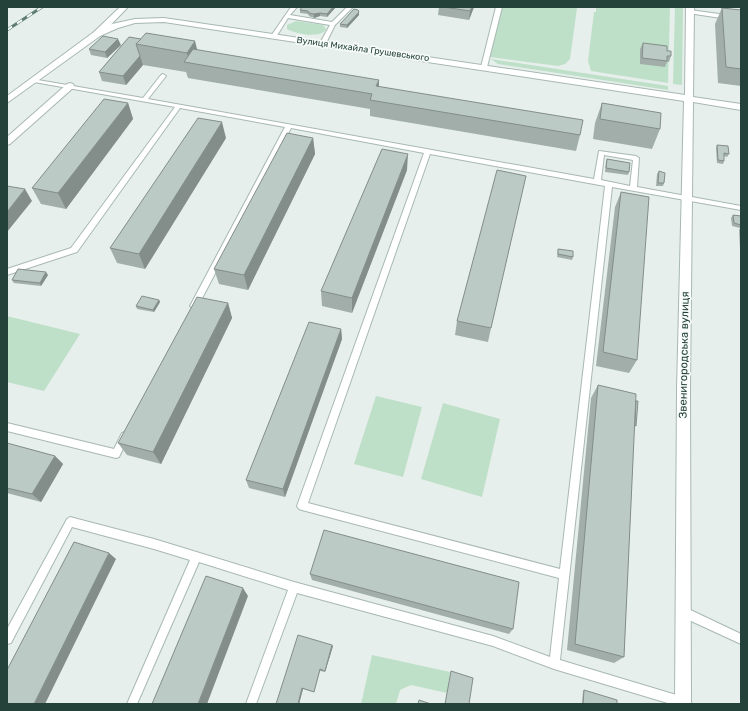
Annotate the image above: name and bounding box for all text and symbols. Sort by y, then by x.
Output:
street label: Вулиця Михайла Грушевського [296,35,430,63]
street label: Звенигородська вулиця [676,291,692,419]

